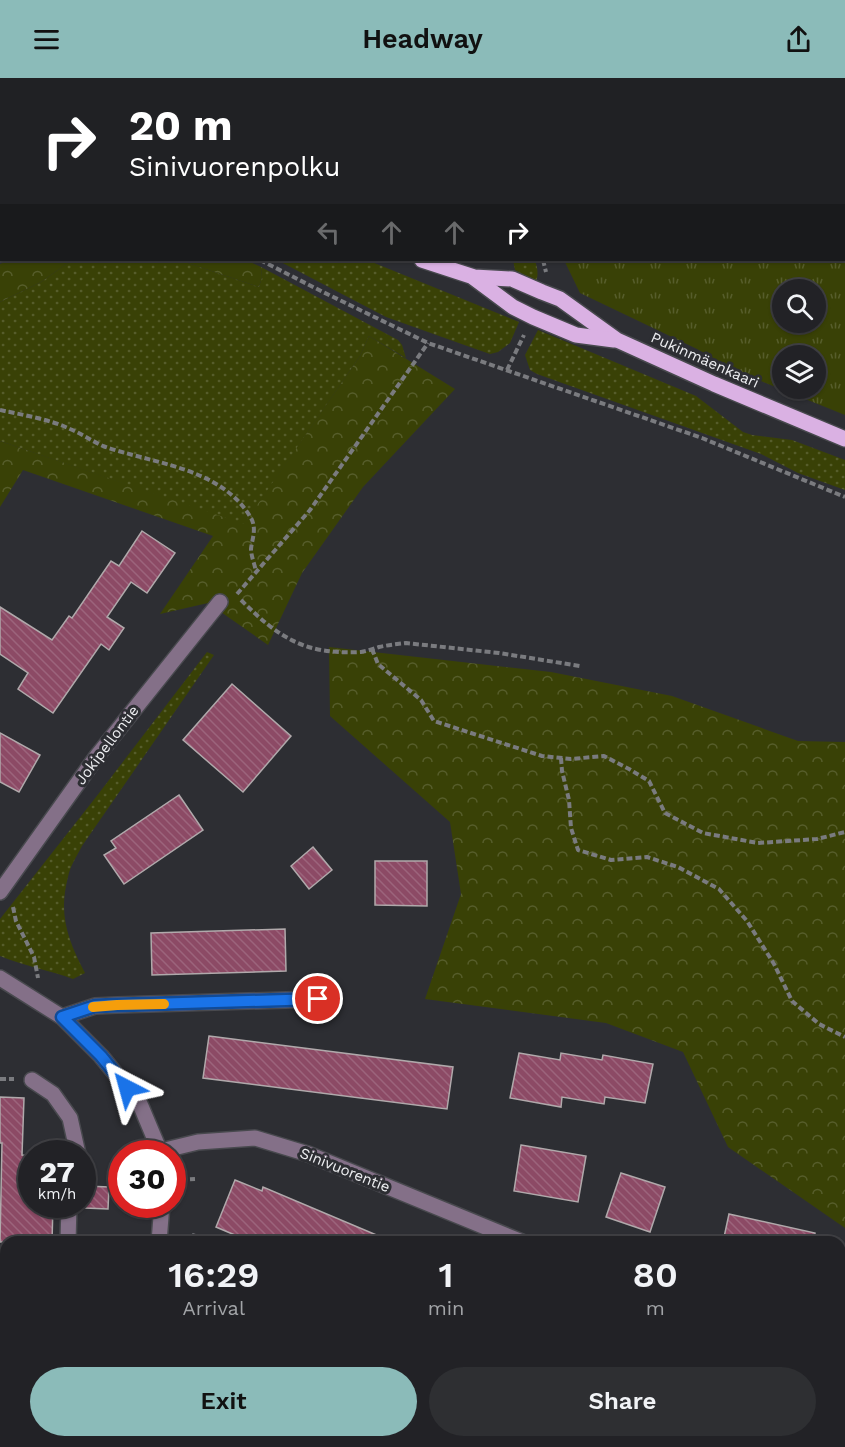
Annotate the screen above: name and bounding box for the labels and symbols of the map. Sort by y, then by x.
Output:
street label: Pukinmäenkaari [648,328,762,392]
street label: Jokipellontie [71,702,143,788]
pin [292,973,343,1024]
position arrow [95,1056,159,1120]
speed limit sign: 30 [108,1140,186,1218]
street label: Sinivuorentie [297,1144,393,1196]

